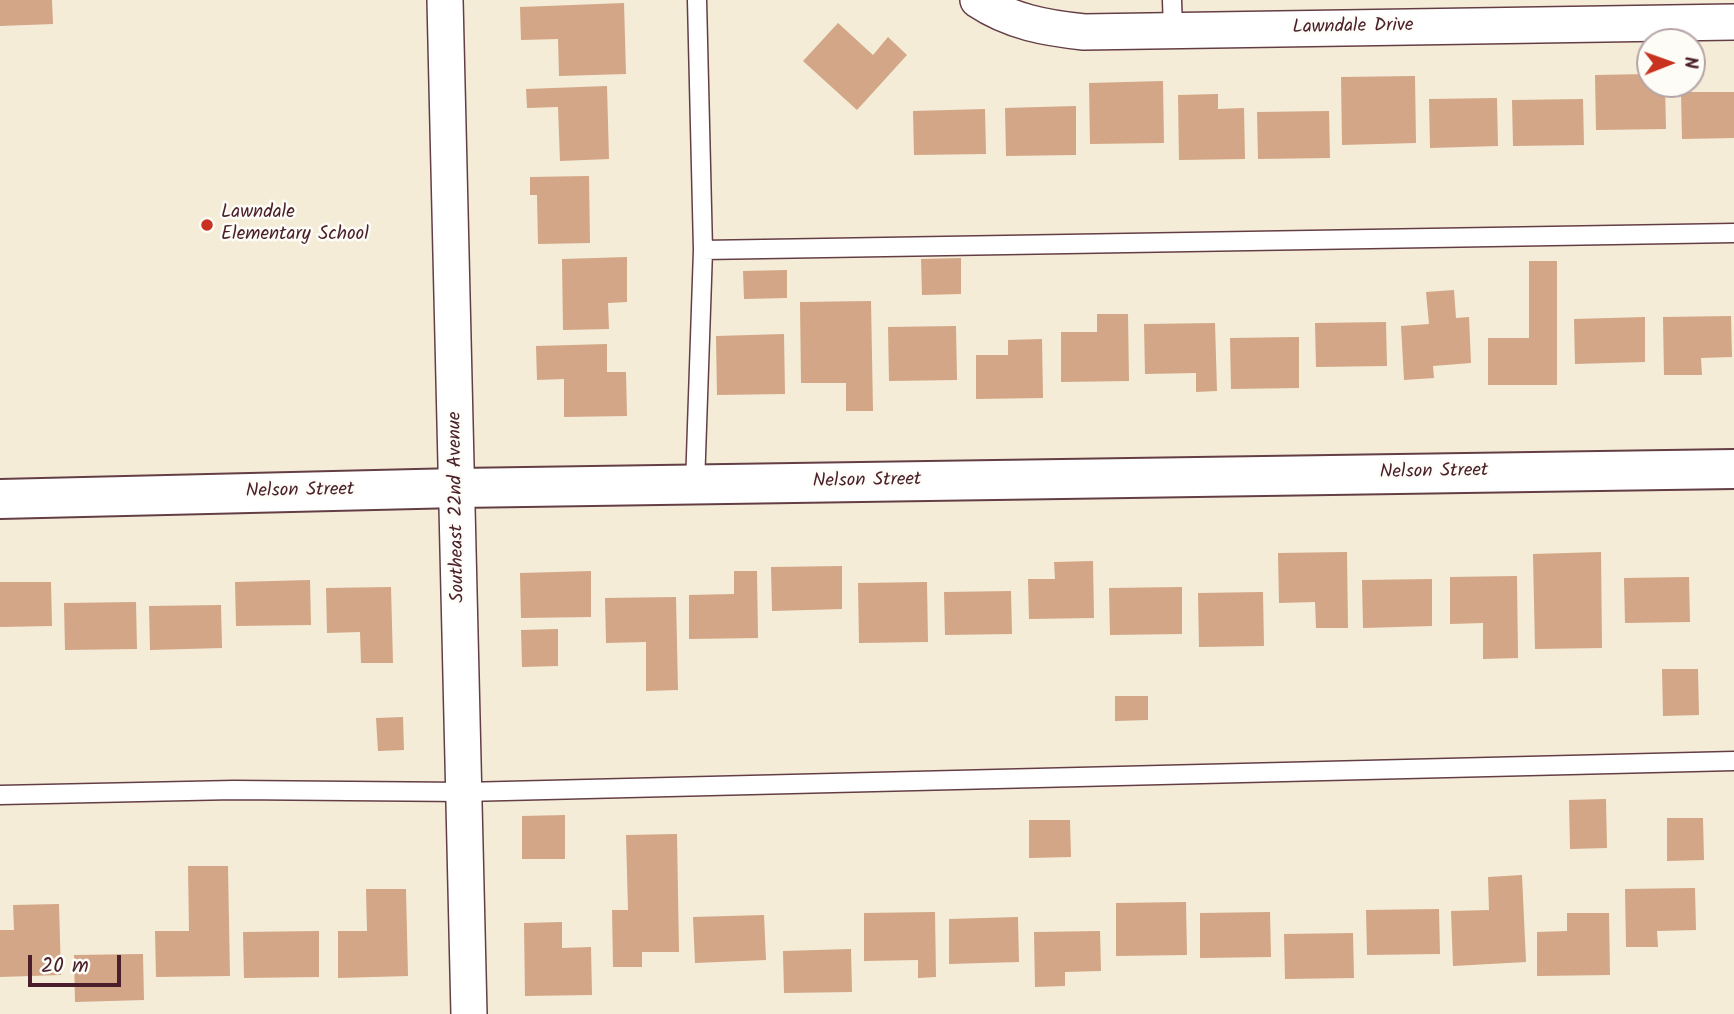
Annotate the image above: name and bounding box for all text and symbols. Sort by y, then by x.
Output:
street label: Lawndale Drive [1292,16,1414,40]
north arrow [1636,28,1706,98]
text: N [1675,56,1705,69]
place label: Lawndale Elementary School [221,203,369,247]
marker: Lawndale Elementary School [199,217,215,233]
street label: Southeast 22nd Avenue [445,411,471,603]
street label: Nelson Street [1379,461,1489,485]
street label: Nelson Street [812,470,922,494]
street label: Nelson Street [245,480,355,504]
scale bar [32,940,124,984]
text: 20 m [41,950,89,983]

